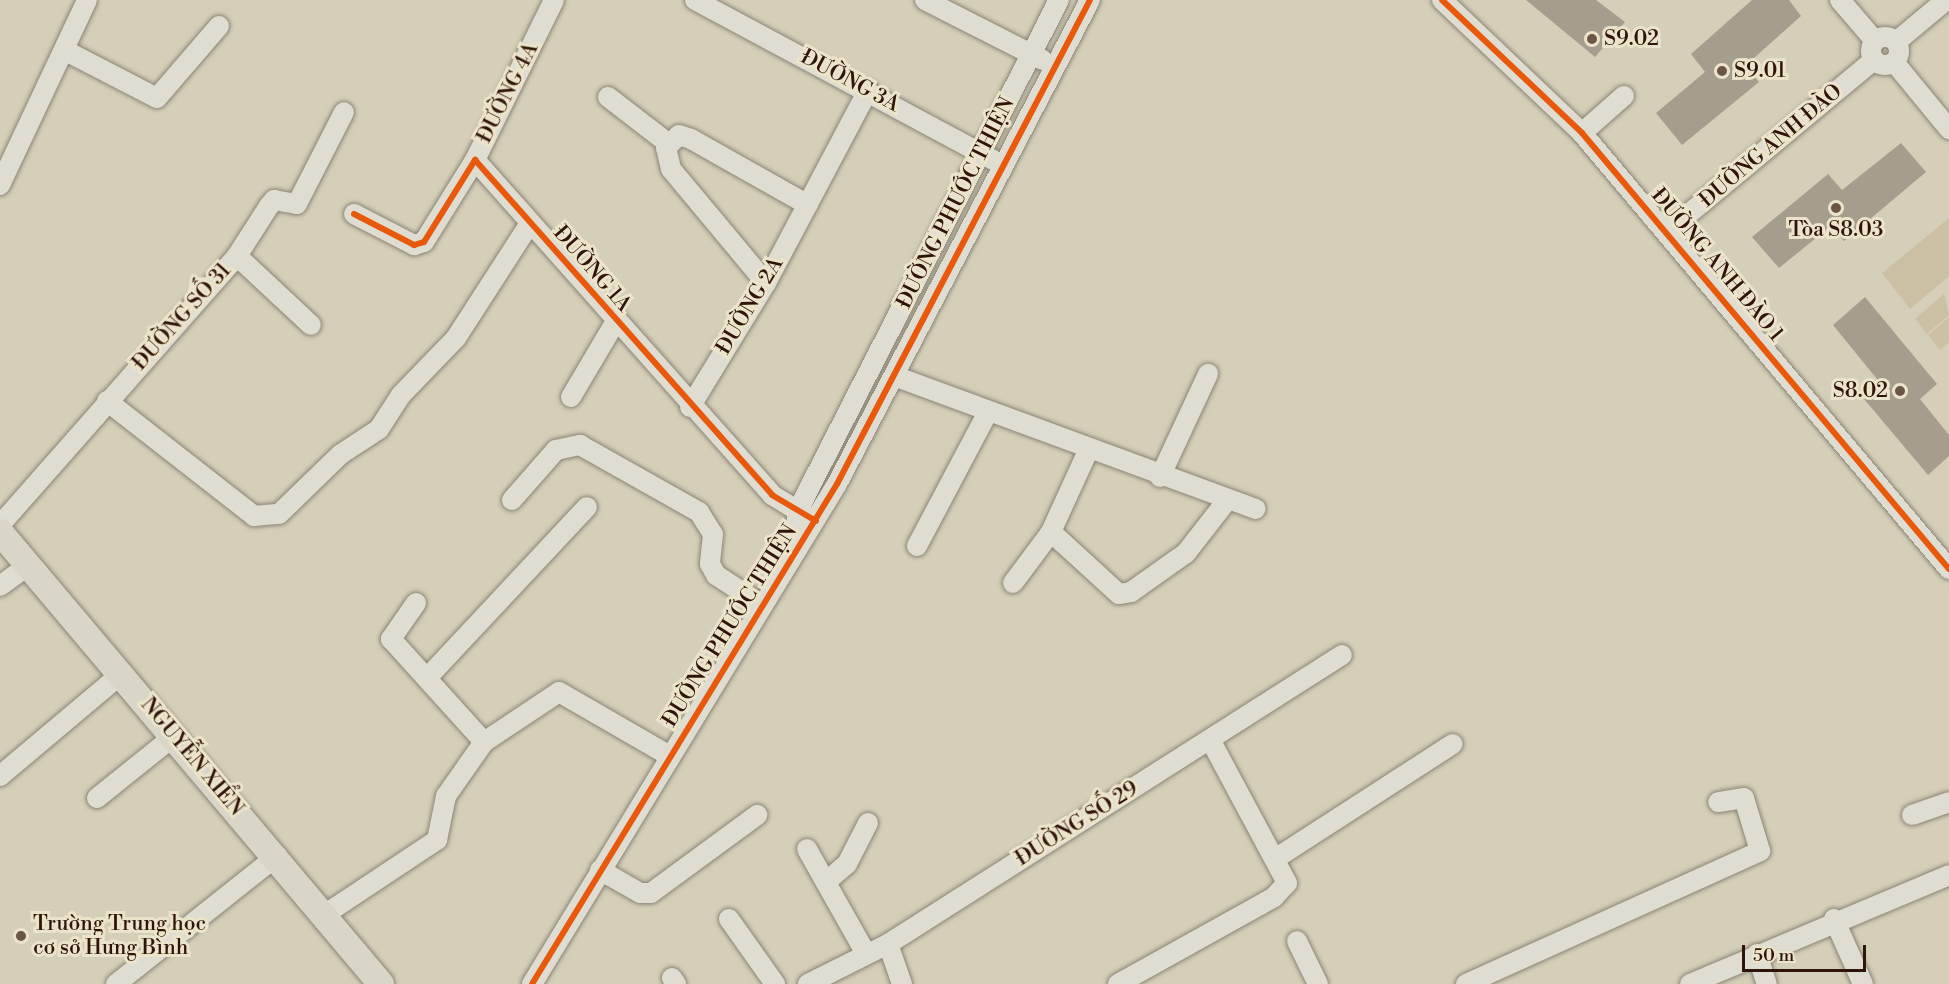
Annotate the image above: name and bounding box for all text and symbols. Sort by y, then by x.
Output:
place label: S9.02 [1604,26,1659,52]
marker: S9.02 [1585,32,1599,46]
street label: ĐƯỜNG 4A [472,39,544,147]
street label: ĐƯỜNG 3A [796,44,904,118]
place label: S9.01 [1734,58,1786,84]
marker: S9.01 [1715,64,1729,78]
street label: ĐƯỜNG ANH ĐÀO [1695,79,1847,213]
street label: ĐƯỜNG PHƯỚC THIỆN [892,93,1020,313]
street label: ĐƯỜNG ANH ĐÀO 1 [1646,183,1788,347]
marker: Tòa S8.03 [1829,201,1843,215]
place label: Tòa S8.03 [1789,217,1883,243]
street label: ĐƯỜNG 1A [548,221,636,317]
street label: ĐƯỜNG 2A [711,253,789,359]
street label: ĐƯỜNG SỐ 31 [127,258,237,376]
place label: S8.02 [1833,378,1888,404]
marker: S8.02 [1893,384,1907,398]
street label: ĐƯỜNG PHƯỚC THIỆN [657,520,803,732]
street label: NGUYỄN XIỂN [135,693,249,821]
street label: ĐƯỜNG SỐ 29 [1011,776,1143,872]
place label: Trường Trung học cơ sở Hưng Bình [33,911,206,961]
marker: Trường Trung học cơ sở Hưng Bình [14,929,28,943]
scale bar [1745,933,1870,971]
text: 50 m [1753,944,1794,967]

